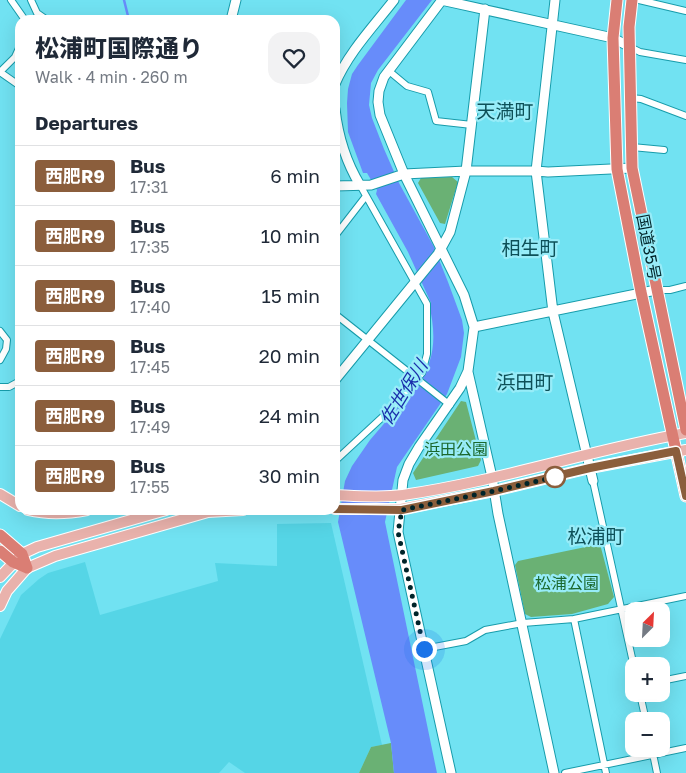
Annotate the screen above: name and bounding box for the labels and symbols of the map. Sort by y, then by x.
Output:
district label: 天満町 [476,99,534,122]
street label: 国道35号 [633,212,665,282]
district label: 相生町 [501,236,559,259]
water label: 佐世保川 [375,354,432,428]
district label: 浜田町 [496,370,554,393]
park label: 浜田公園 [424,439,488,459]
unlabelled marker [544,466,566,488]
district label: 松浦町 [567,524,625,547]
park label: 松浦公園 [535,573,599,593]
north arrow [625,602,670,648]
your location [412,637,437,662]

